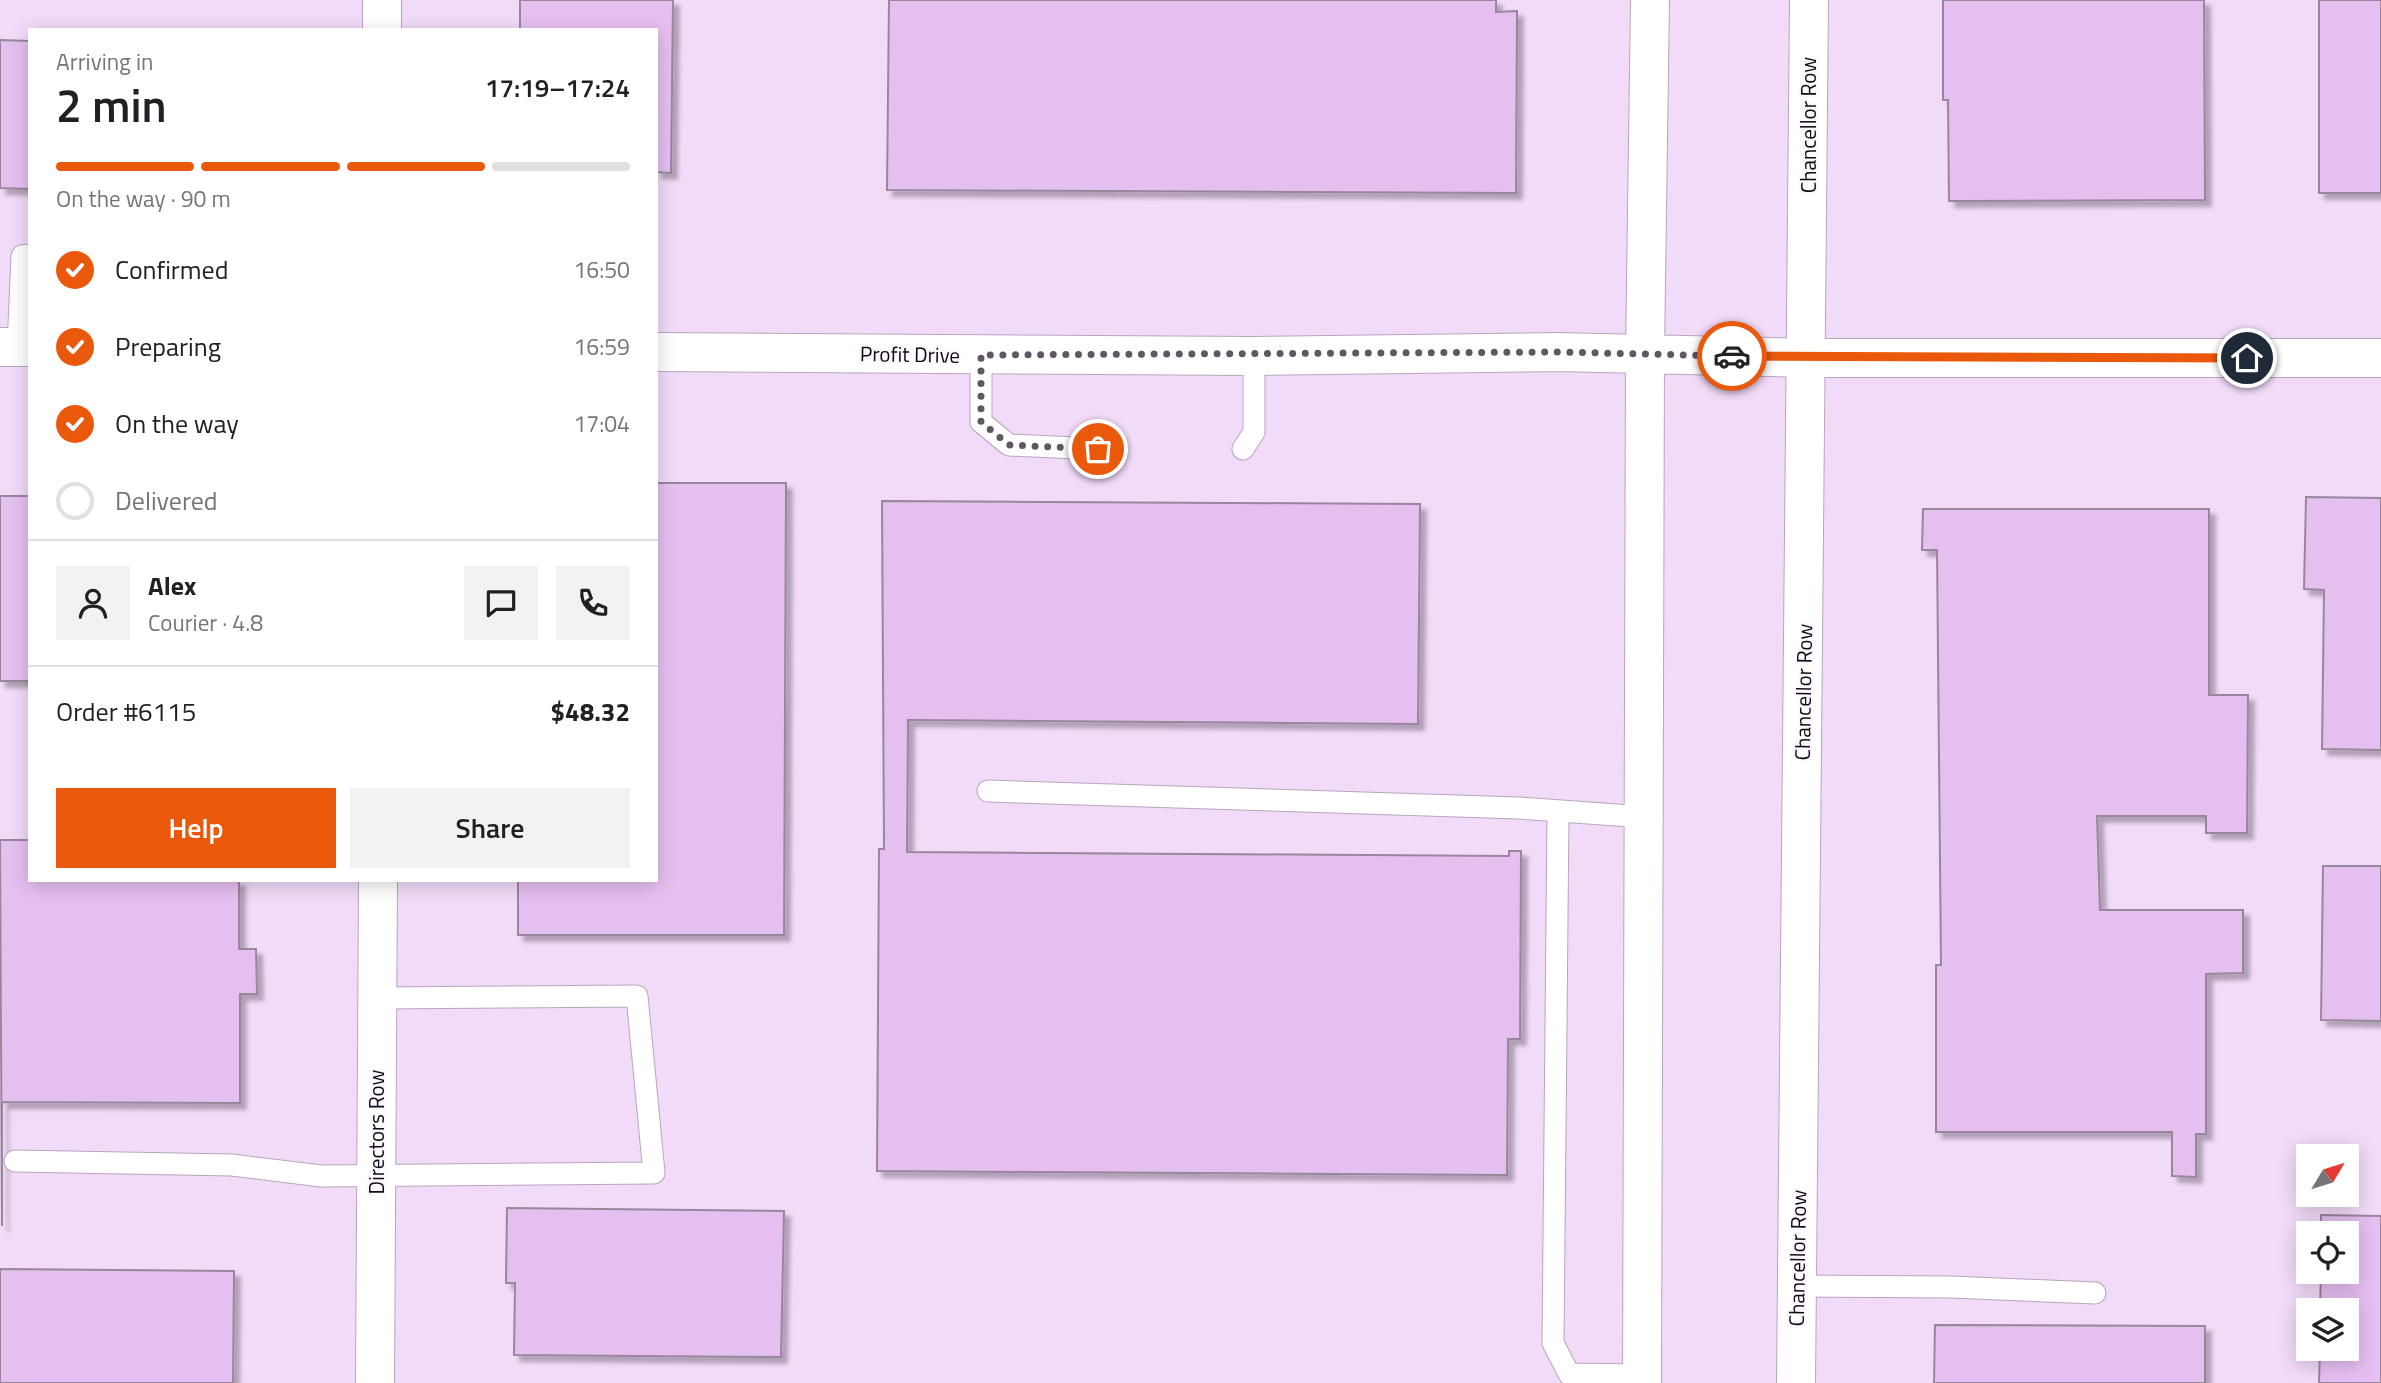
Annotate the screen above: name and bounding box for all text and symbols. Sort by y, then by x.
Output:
text: Arriving in [56,44,153,79]
street label: Chancellor Row [1792,57,1824,193]
text: 17:19–17:24 [485,68,630,107]
text: 2 min [56,70,167,140]
text: On the way · 90 m [56,181,231,216]
text: Confirmed [115,250,229,289]
icon: check [56,251,94,289]
text: 16:50 [573,252,630,287]
courier [1697,321,1767,391]
text: Preparing [115,327,221,366]
icon: check [56,328,94,366]
pin [2217,328,2277,388]
text: 16:59 [573,329,630,364]
street label: Profit Drive [860,337,960,371]
icon: car [1713,337,1751,375]
icon: home [2228,339,2266,377]
text: On the way [115,404,239,443]
icon: check [56,405,94,443]
text: 17:04 [573,406,630,441]
pin [1068,419,1128,479]
icon: bag [1079,430,1117,468]
text: Delivered [115,481,218,520]
button: person [56,566,130,640]
text: Alex [148,566,196,605]
button: chat [464,566,538,640]
button: phone [556,566,630,640]
text: Courier · 4.8 [148,605,263,640]
street label: Chancellor Row [1786,623,1820,761]
text: Order #6115 [56,692,196,731]
text: $48.32 [551,692,630,731]
button: Help [56,788,336,868]
button: Share [350,788,630,868]
street label: Directors Row [360,1070,392,1194]
north arrow [2296,1144,2359,1208]
map controls [2296,1144,2359,1361]
street label: Chancellor Row [1780,1189,1814,1327]
button: locate [2296,1221,2359,1284]
button: layers [2296,1298,2359,1361]

